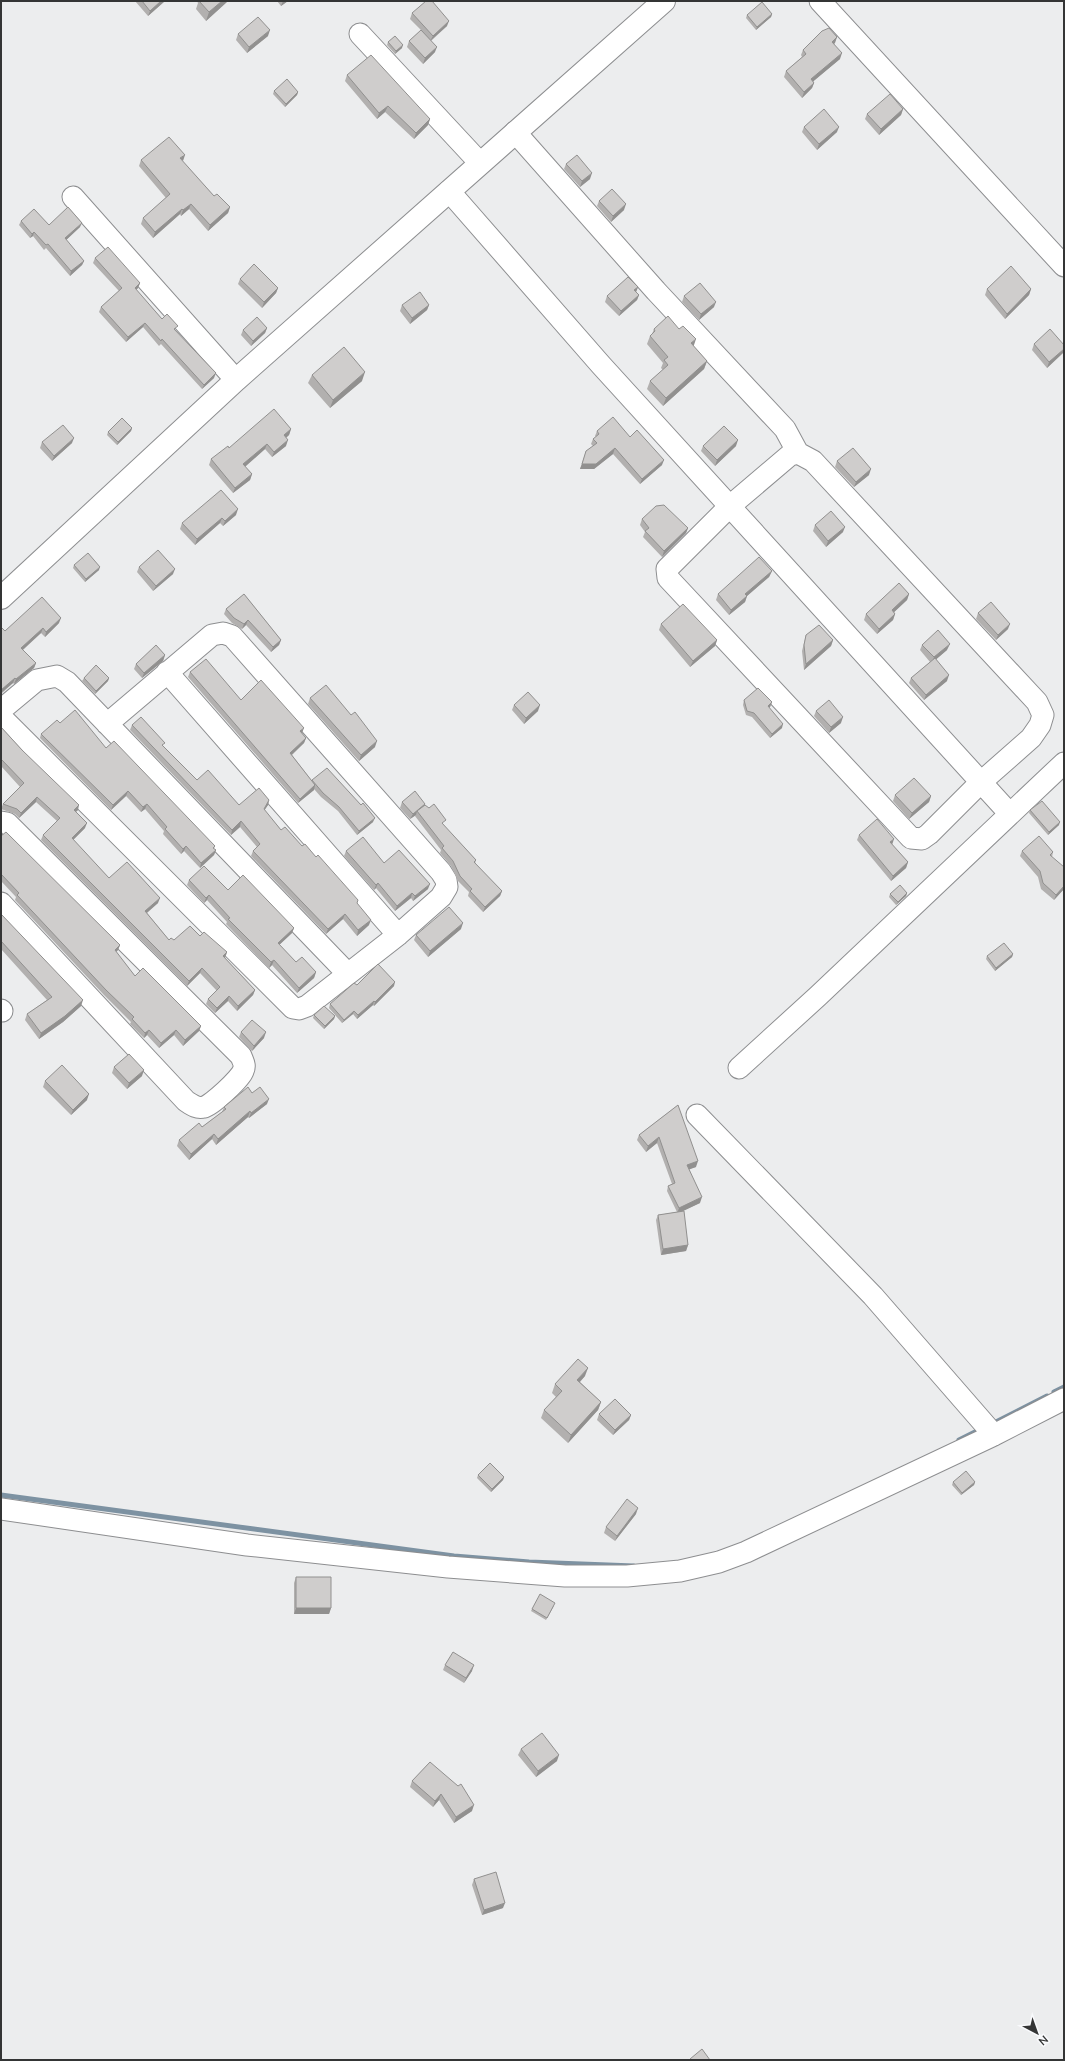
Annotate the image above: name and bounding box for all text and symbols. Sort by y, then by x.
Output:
north arrow [1017,2013,1057,2053]
text: N [1036,2033,1051,2049]

